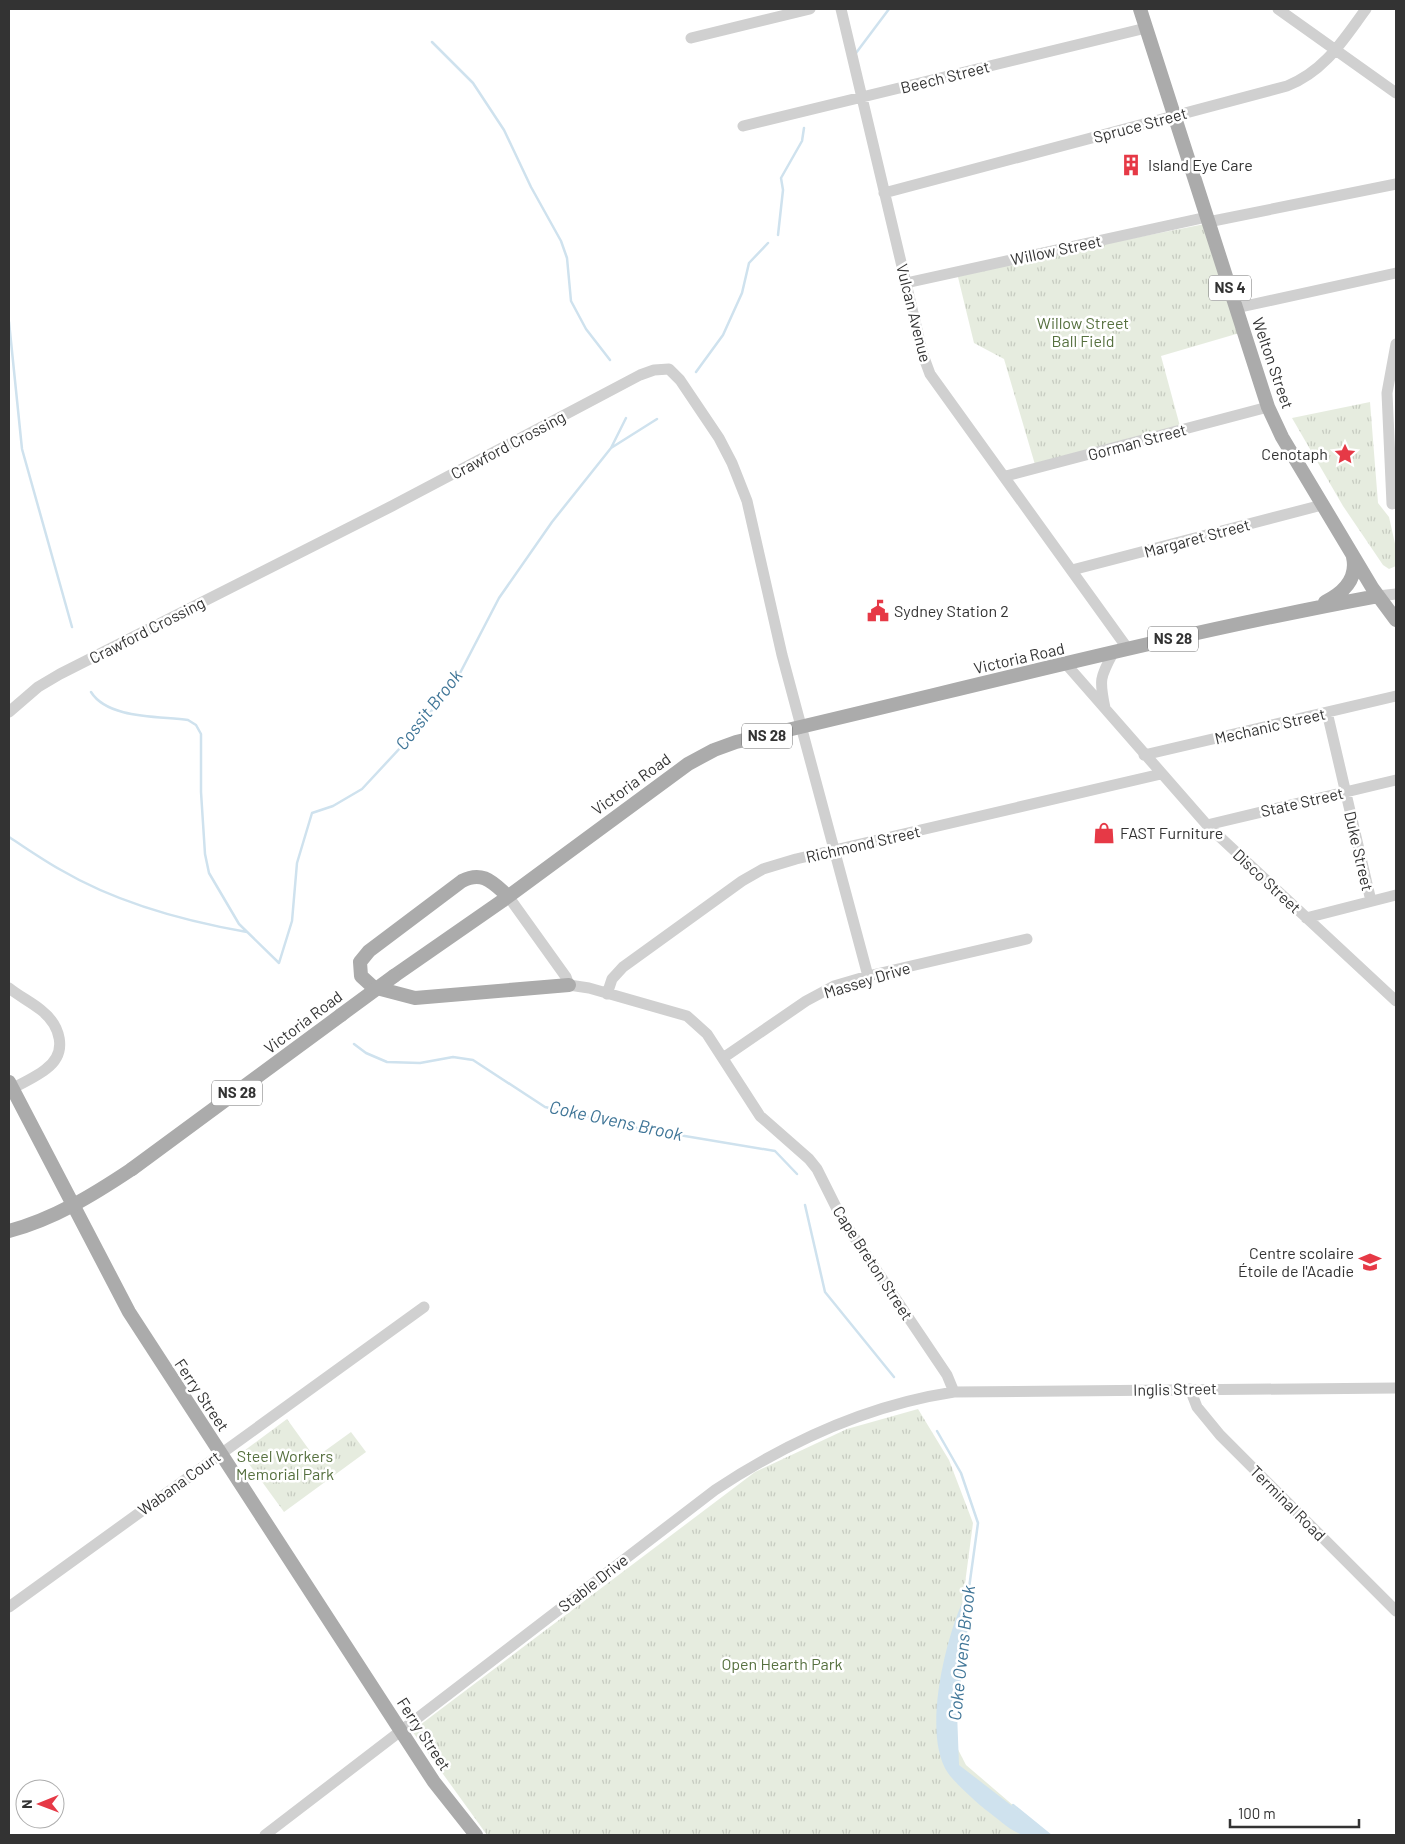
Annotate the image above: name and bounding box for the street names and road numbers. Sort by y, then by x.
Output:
street label: Beech Street [898,56,991,97]
street label: Spruce Street [1091,103,1189,146]
street label: Willow Street [1009,231,1103,268]
street label: Vulcan Avenue [893,262,936,364]
road number: NS 4 [1209,276,1251,300]
street label: Welton Street [1249,315,1298,411]
street label: Crawford Crossing [447,406,568,483]
street label: Gorman Street [1086,419,1188,464]
street label: Margaret Street [1142,514,1252,561]
street label: Crawford Crossing [86,592,208,667]
road number: NS 28 [1148,626,1198,652]
street label: Victoria Road [972,638,1066,677]
street label: Mechanic Street [1213,704,1327,747]
road number: NS 28 [742,724,792,748]
street label: Victoria Road [588,749,674,819]
street label: State Street [1259,783,1345,820]
street label: Duke Street [1341,809,1378,893]
street label: Richmond Street [804,821,922,866]
street label: Disco Street [1230,845,1305,917]
street label: Massey Drive [821,957,912,1002]
street label: Victoria Road [260,986,345,1057]
road number: NS 28 [212,1080,262,1106]
street label: Cape Breton Street [829,1202,917,1323]
street label: Ferry Street [171,1355,234,1435]
street label: Inglis Street [1133,1378,1217,1399]
street label: Wabana Court [134,1446,224,1519]
street label: Terminal Road [1247,1461,1330,1544]
street label: Stable Drive [554,1550,631,1616]
street label: Ferry Street [394,1694,455,1774]

